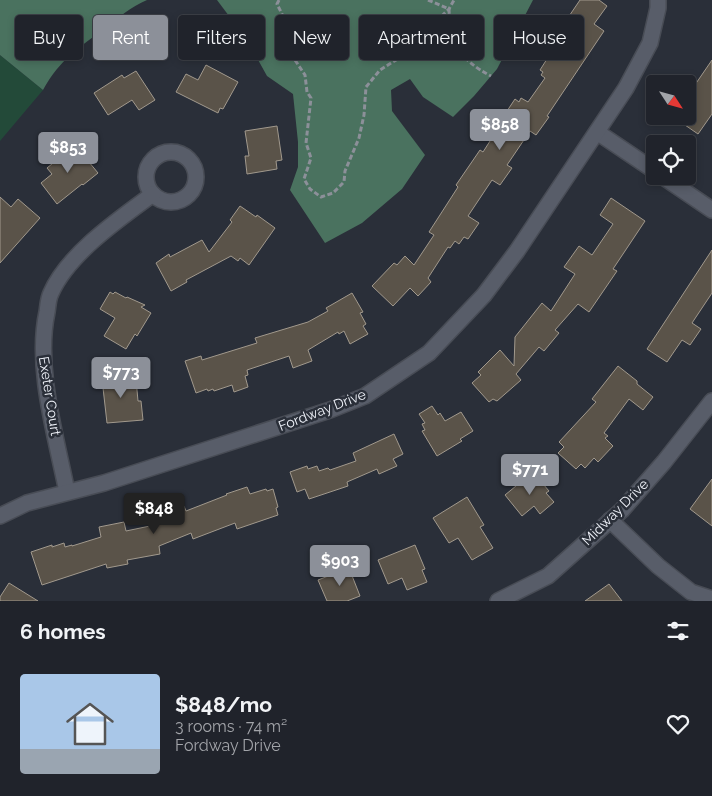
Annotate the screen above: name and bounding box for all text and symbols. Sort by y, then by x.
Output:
chip: Buy [15,15,83,60]
chip: Rent [93,15,168,60]
chip: Filters [178,15,265,60]
chip: New [275,15,349,60]
chip: Apartment [359,15,484,60]
chip: House [494,15,584,60]
north arrow [646,75,696,125]
map controls [646,75,696,185]
pin: $858 [470,108,530,151]
text: $858 [481,115,519,134]
pin: $853 [38,132,98,174]
button: locate [646,135,696,185]
text: $853 [49,138,87,157]
street label: Exeter Court [36,355,64,437]
pin: $773 [91,356,151,399]
text: $773 [102,363,140,382]
street label: Fordway Drive [276,386,368,434]
pin: $771 [500,454,560,496]
text: $771 [512,460,548,479]
street label: Midway Drive [579,476,651,548]
pin: $848 [124,492,184,535]
text: $848 [135,499,173,518]
pin: $903 [310,544,370,587]
text: $903 [321,551,359,570]
icon: filters [664,617,692,645]
text: 6 homes [20,619,106,644]
text: $848/mo [175,692,272,717]
icon: home [60,694,120,754]
icon: heart [664,710,692,738]
text: 3 rooms · 74 m² [175,717,287,736]
text: Fordway Drive [175,736,281,755]

